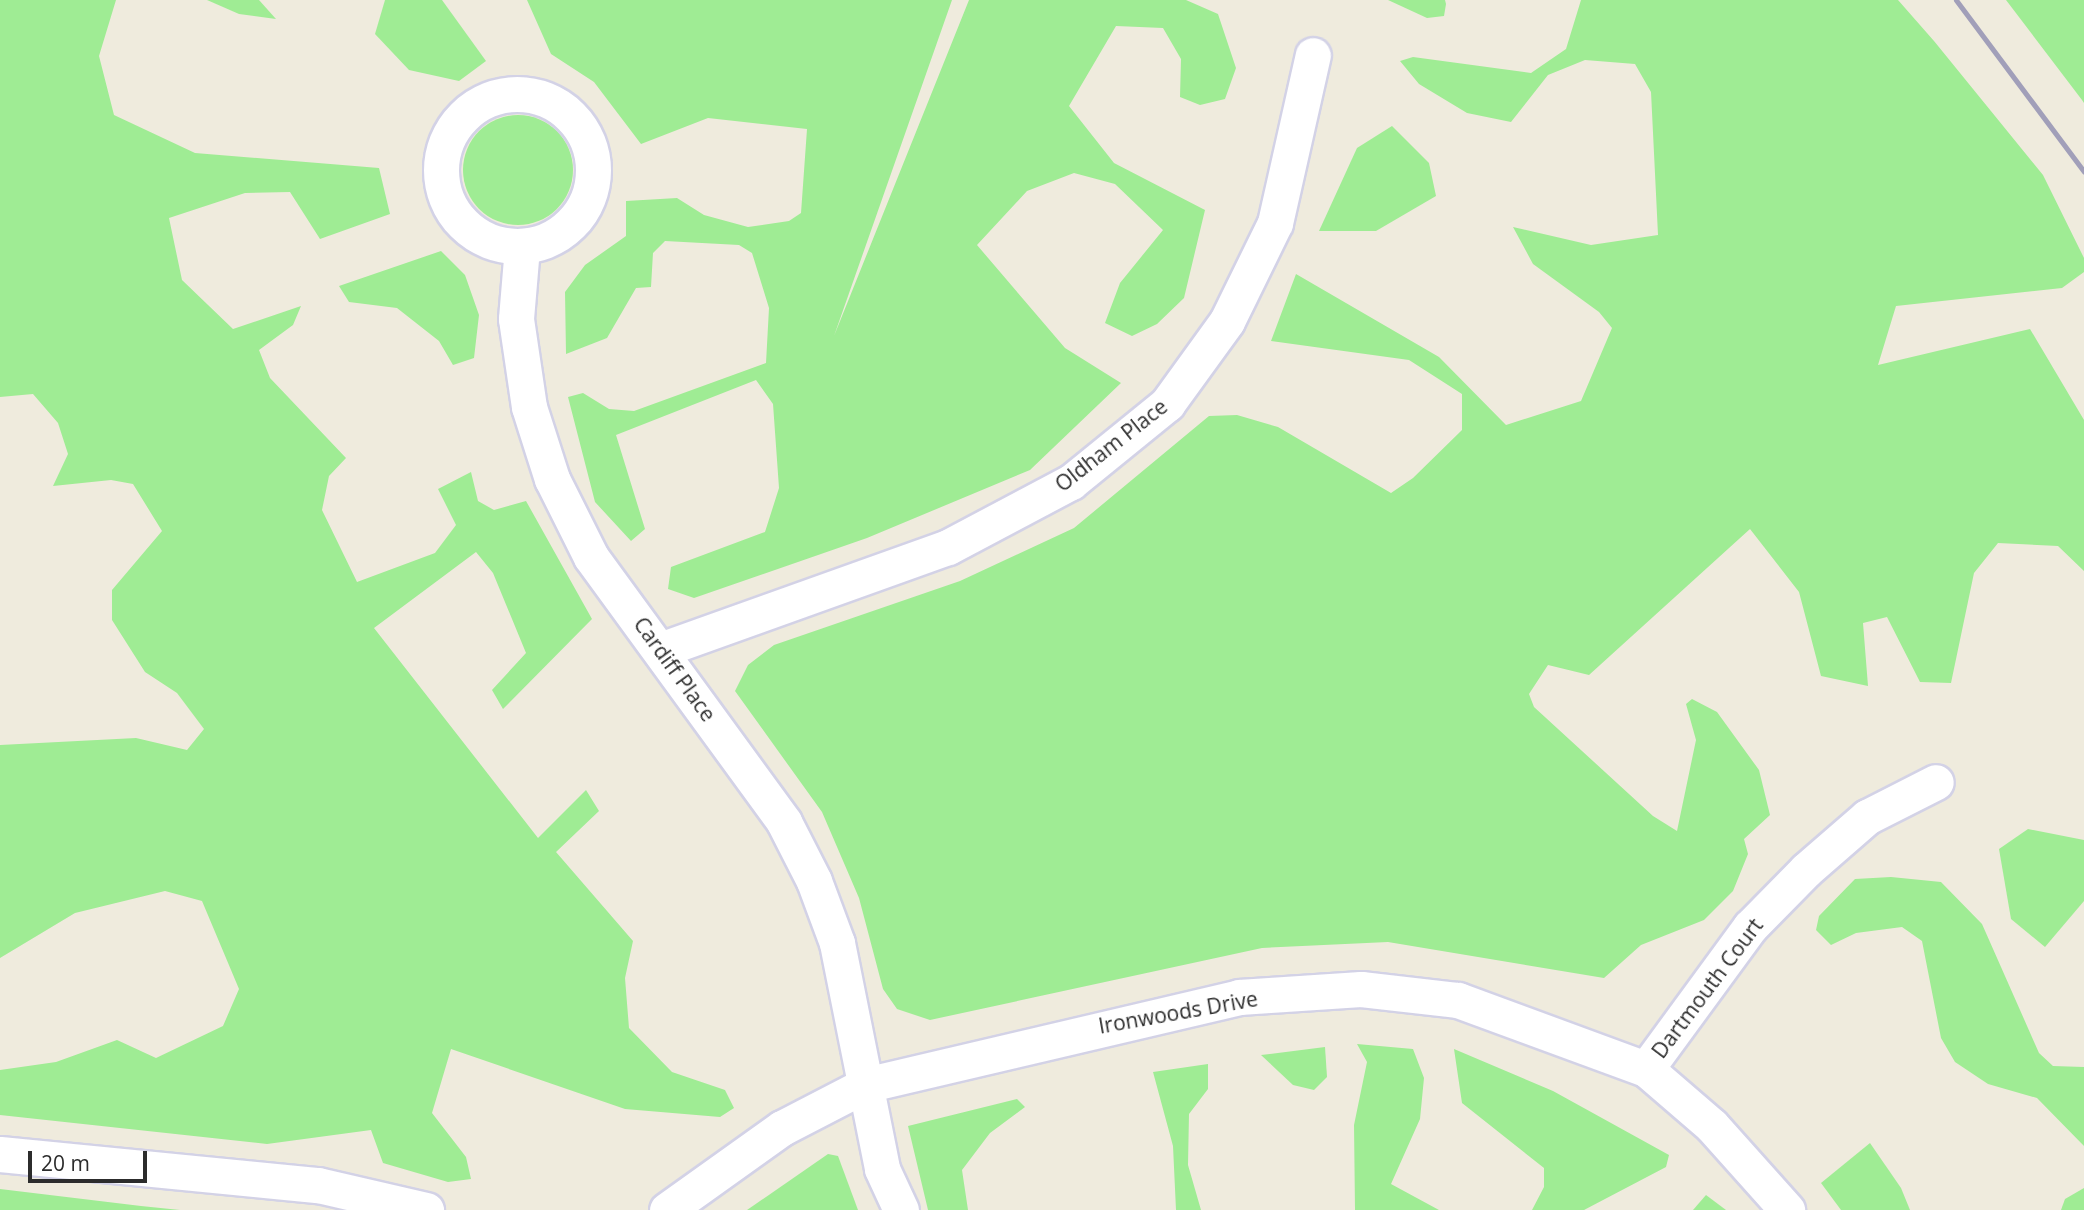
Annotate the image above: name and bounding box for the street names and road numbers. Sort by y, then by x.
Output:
street label: Oldham Place [1050,393,1172,497]
street label: Cardiff Place [629,612,721,726]
street label: Dartmouth Court [1646,913,1768,1063]
street label: Ironwoods Drive [1096,986,1260,1038]

